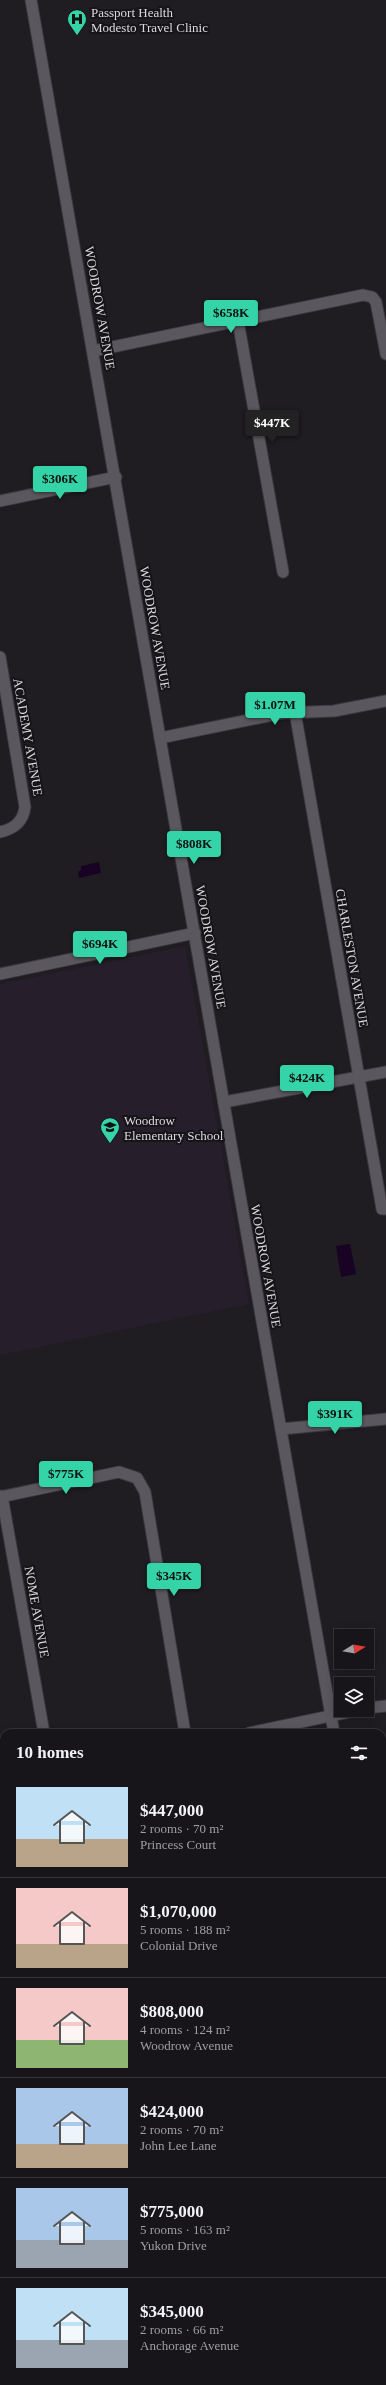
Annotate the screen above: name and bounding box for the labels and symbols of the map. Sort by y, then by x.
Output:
place label: Passport Health Modesto Travel Clinic [91,5,208,35]
hospital icon: Passport Health Modesto Travel Clinic [66,8,88,36]
street label: WOODROW AVENUE [82,245,118,371]
pin: $658K [203,300,259,334]
pin: $447K [244,410,300,444]
pin: $306K [32,466,88,500]
street label: WOODROW AVENUE [137,565,173,691]
street label: ACADEMY AVENUE [10,677,46,797]
pin: $1.07M [242,692,308,726]
pin: $808K [166,831,222,865]
street label: WOODROW AVENUE [193,884,229,1010]
street label: CHARLESTON AVENUE [332,888,372,1028]
pin: $694K [72,931,128,965]
pin: $424K [279,1065,335,1099]
place label: Woodrow Elementary School [124,1113,224,1143]
school or university icon: Woodrow Elementary School [99,1116,121,1144]
street label: WOODROW AVENUE [248,1203,284,1329]
pin: $391K [307,1401,363,1435]
pin: $775K [38,1461,94,1495]
pin: $345K [146,1563,202,1597]
street label: NOME AVENUE [22,1565,52,1659]
north arrow [334,1629,374,1669]

